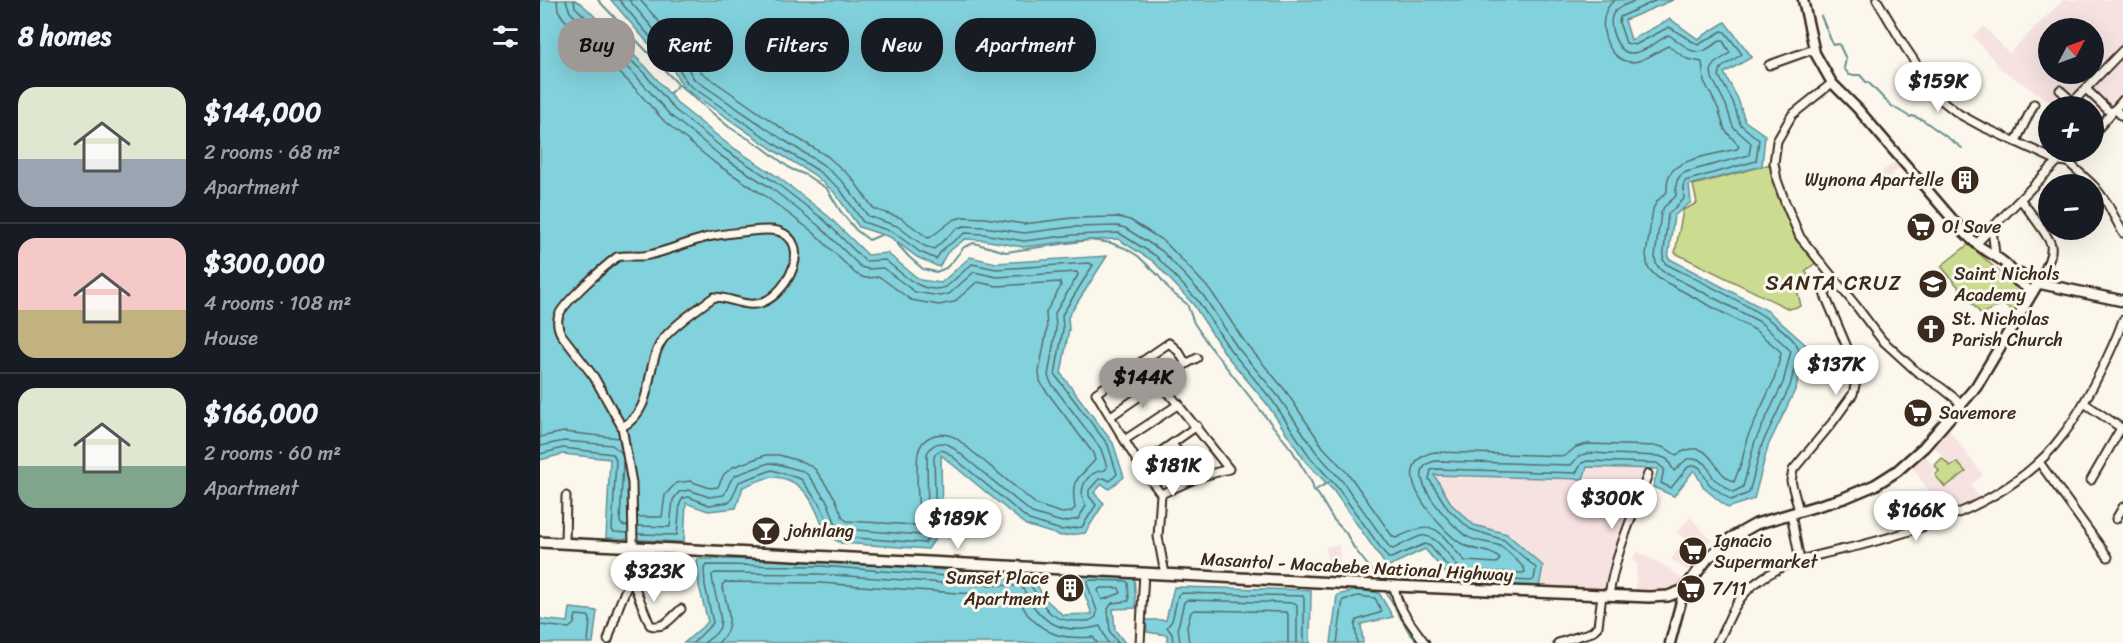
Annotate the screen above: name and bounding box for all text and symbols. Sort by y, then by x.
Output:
text: 8 homes [18,13,111,59]
chip: Buy [558,18,635,72]
chip: Rent [647,18,733,72]
chip: Filters [745,18,849,72]
chip: New [861,18,943,72]
chip: Apartment [955,18,1096,72]
north arrow [2038,18,2104,84]
map controls [2038,18,2104,240]
icon: filters [489,20,522,53]
pin: $159K [1896,62,1980,113]
text: $159K [1909,64,1967,99]
text: $144,000 [204,89,321,135]
button: + [2038,96,2104,162]
icon: home [66,111,138,183]
text: 2 rooms · 68 m² [204,135,340,170]
place label: Wynona Apartelle [1805,164,1944,196]
building icon: Wynona Apartelle [1949,164,1981,196]
text: Apartment [204,170,298,205]
button: − [2038,174,2104,240]
supermarket icon: O! Save [1905,211,1937,243]
place label: O! Save [1942,211,2001,243]
text: $300,000 [204,240,325,286]
place label: Saint Nichols Academy [1953,258,2060,311]
icon: home [66,262,138,334]
district label: SANTA CRUZ [1765,264,1903,302]
school or university icon: Saint Nichols Academy [1917,268,1949,300]
text: 4 rooms · 108 m² [204,286,351,321]
place label: St. Nicholas Parish Church [1952,303,2063,356]
church icon: St. Nicholas Parish Church [1915,313,1947,345]
text: House [204,321,258,356]
pin: $137K [1794,345,1878,396]
text: $137K [1808,347,1864,382]
pin: $144K [1101,358,1185,409]
text: $144K [1113,360,1173,395]
text: $166,000 [204,390,318,436]
supermarket icon: Savemore [1902,397,1934,429]
place label: Savemore [1939,397,2016,429]
icon: home [66,412,138,484]
text: 2 rooms · 60 m² [204,436,341,471]
pin: $181K [1131,446,1215,497]
text: $181K [1146,448,1200,483]
text: Apartment [204,471,298,506]
pin: $300K [1570,479,1654,530]
text: $300K [1581,481,1643,516]
pin: $166K [1874,491,1958,542]
text: $166K [1888,493,1944,528]
pin: $189K [916,499,1000,550]
text: $189K [929,501,987,536]
bar icon: johnlang [750,515,782,547]
place label: johnlang [783,515,854,547]
place label: Ignacio Supermarket [1713,525,1818,578]
supermarket icon: Ignacio Supermarket [1677,535,1709,567]
street label: Masantol - Macabebe National Highway [1200,543,1515,591]
pin: $323K [612,552,696,603]
text: $323K [624,554,684,589]
place label: Sunset Place Apartment [946,562,1050,615]
building icon: Sunset Place Apartment [1054,572,1086,604]
supermarket icon: 7/11 [1675,573,1707,605]
place label: 7/11 [1712,573,1747,605]

